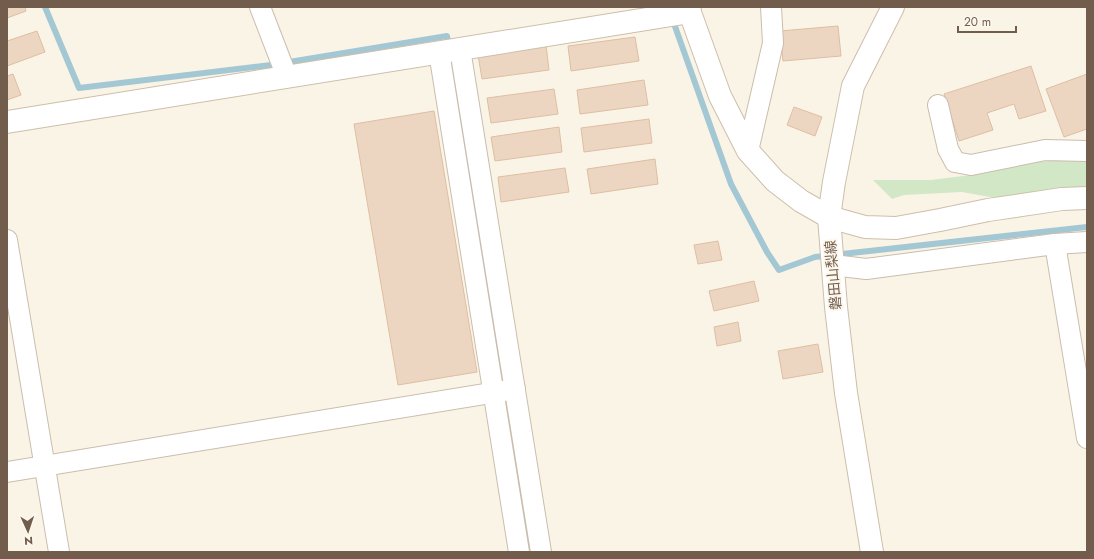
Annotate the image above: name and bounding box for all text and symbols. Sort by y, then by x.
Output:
scale bar [958,8,1016,34]
text: 20 m [964,13,991,31]
street label: 磐田山梨線 [820,239,846,311]
north arrow [8,511,48,551]
text: N [24,533,33,549]

